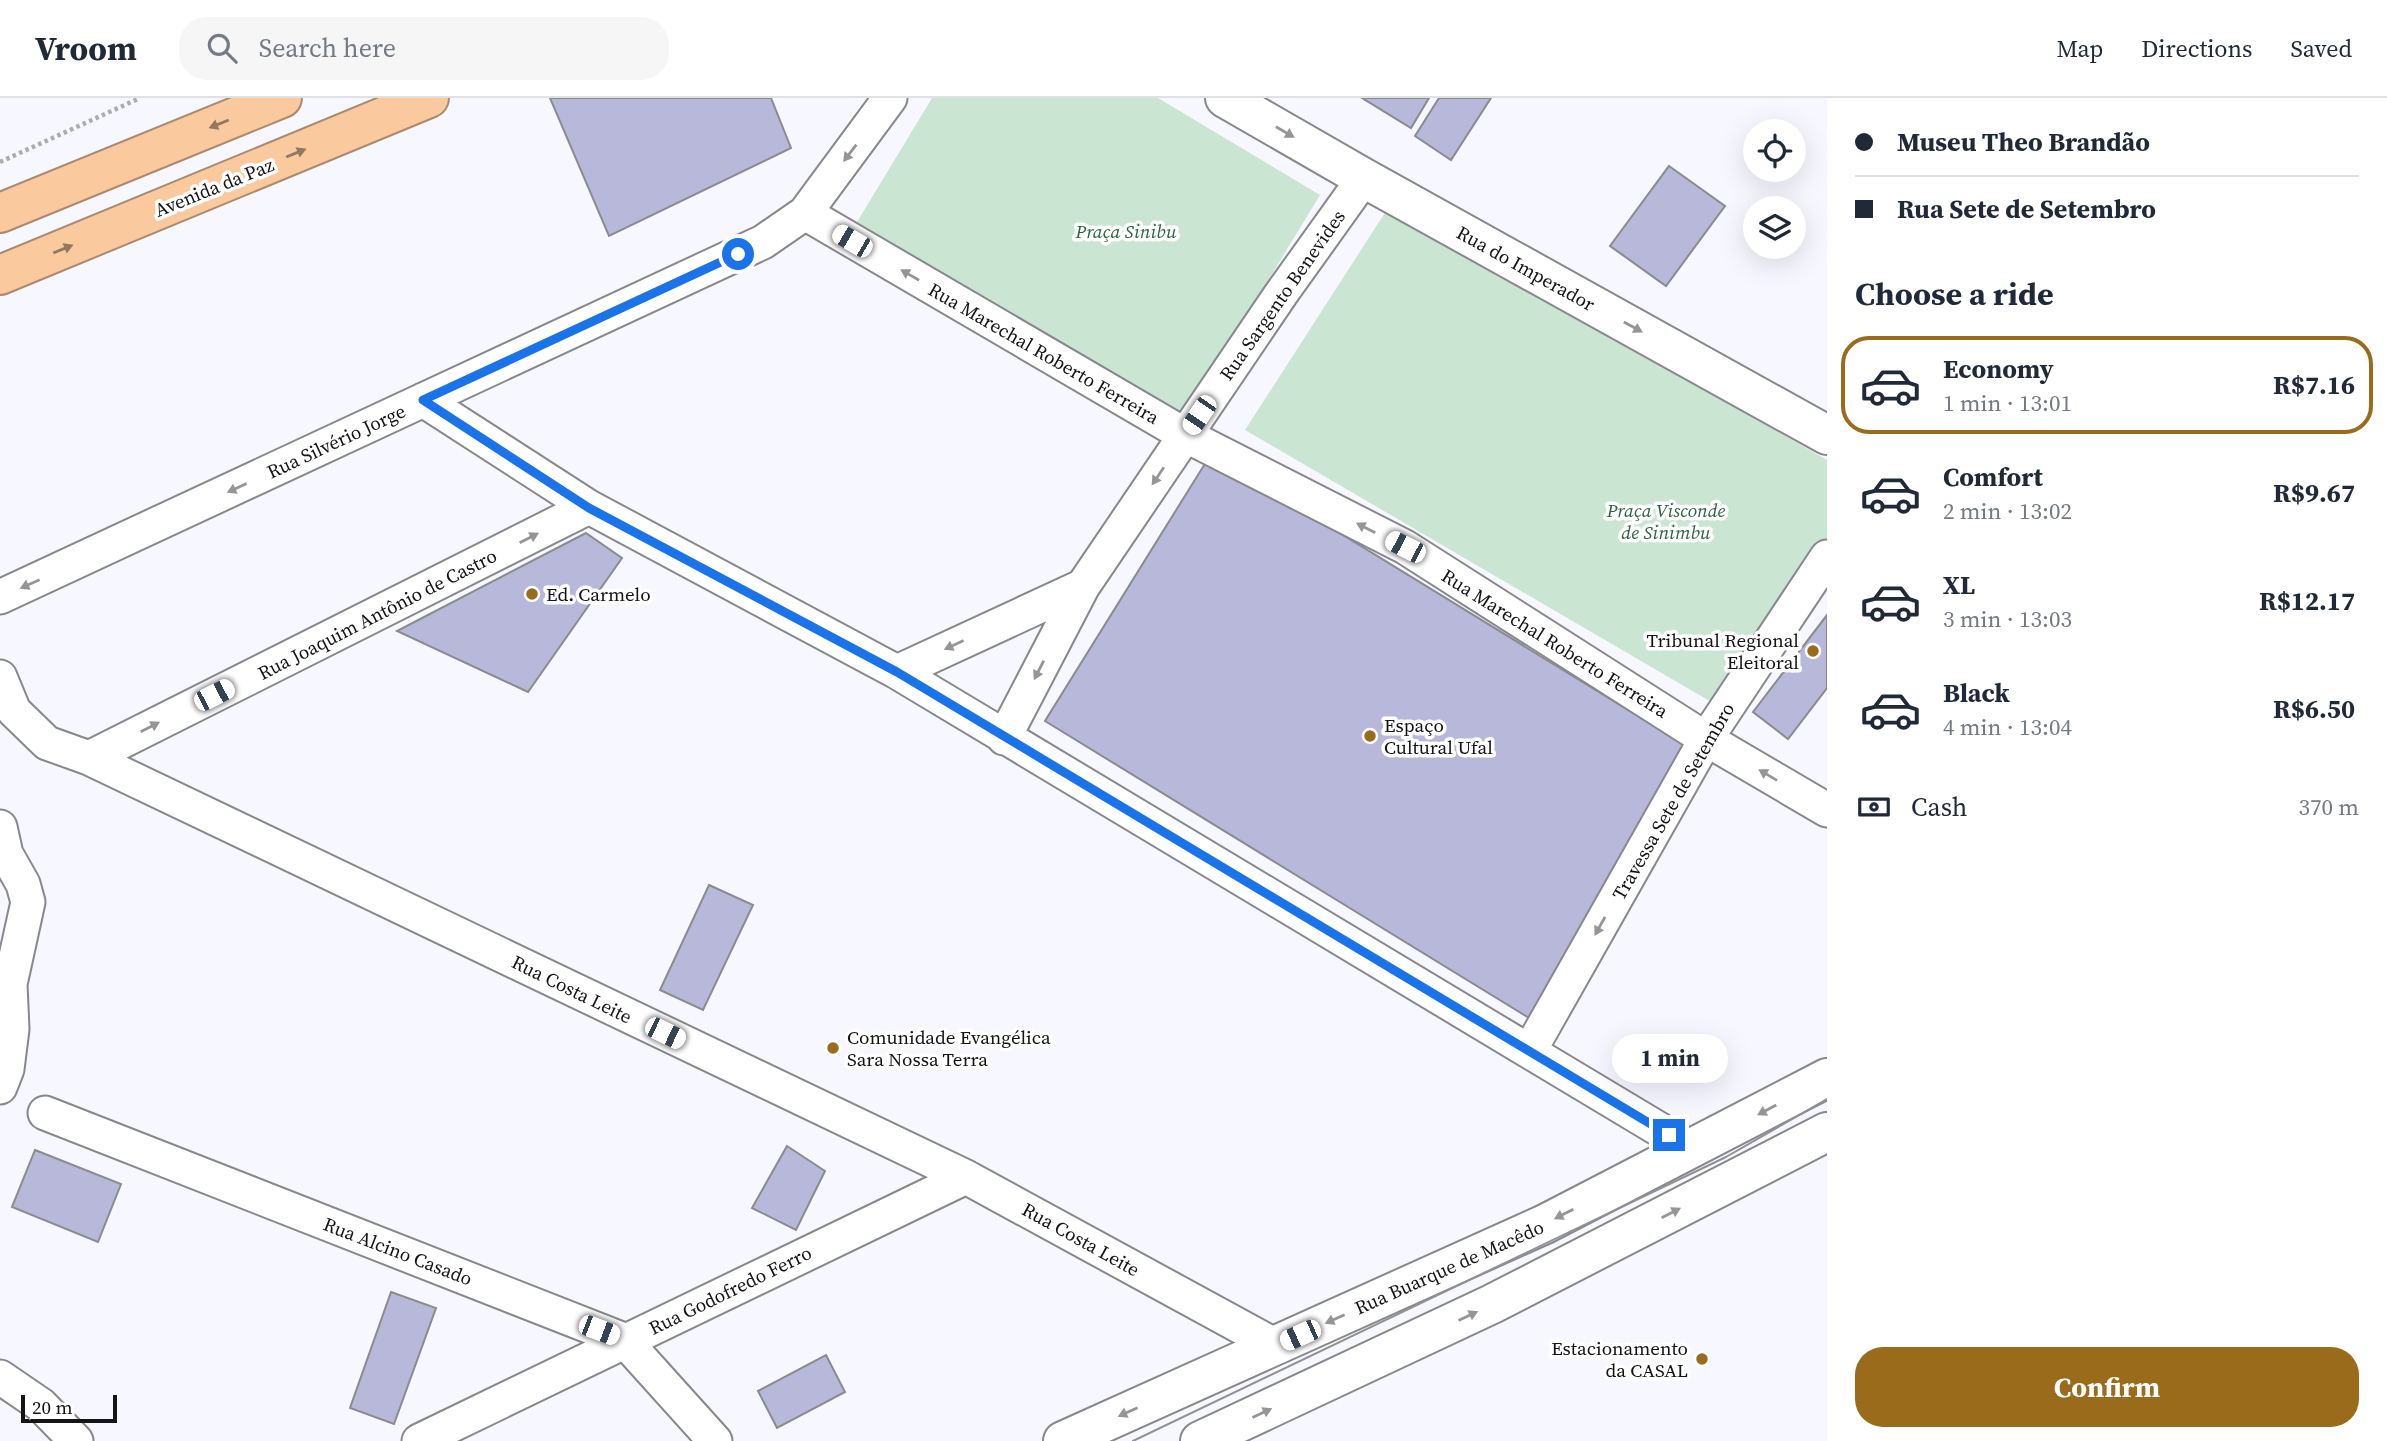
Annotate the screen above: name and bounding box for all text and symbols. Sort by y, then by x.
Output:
search box [179,17,669,80]
text: Vroom [35,26,137,71]
icon: search [203,29,241,67]
text: Search here [259,30,396,66]
text: Map [2056,32,2103,65]
text: Directions [2141,32,2252,65]
text: Saved [2290,32,2352,65]
one-way arrow [208,118,229,129]
map controls [1743,119,1806,259]
button: locate [1743,119,1806,182]
text: Museu Theo Brandão [1897,124,2150,160]
one-way arrow [1275,126,1294,138]
one-way arrow [842,143,857,161]
one-way arrow [286,147,306,159]
street label: Avenida da Paz [151,151,278,223]
text: Rua Sete de Setembro [1897,191,2156,227]
button: layers [1743,196,1806,259]
street label: Rua Sargento Benevides [1213,204,1351,386]
park label: Praça Sinibu [1074,218,1177,244]
street label: Rua do Imperador [1452,219,1600,317]
car [829,221,876,261]
route start [722,238,754,270]
one-way arrow [53,244,74,255]
one-way arrow [901,268,920,281]
text: Choose a ride [1855,272,2054,316]
street label: Rua Marechal Roberto Ferreira [924,276,1164,430]
one-way arrow [1623,321,1642,333]
text: Economy [1943,351,2054,387]
icon: car [1859,354,1922,417]
text: R$7.16 [2273,367,2355,403]
text: 1 min · 13:01 [1943,387,2072,419]
car [1179,392,1220,438]
street label: Rua Silvério Jorge [263,398,409,484]
text: Comfort [1943,459,2043,495]
icon: car [1859,462,1922,525]
one-way arrow [1151,467,1165,485]
text: R$9.67 [2273,475,2355,511]
one-way arrow [227,482,247,494]
text: 2 min · 13:02 [1943,495,2072,527]
park label: Praça Visconde de Sinimbu [1606,497,1726,545]
one-way arrow [1356,522,1376,533]
car [1382,528,1429,566]
one-way arrow [519,532,539,543]
street label: Rua Joaquim Antônio de Castro [253,542,501,686]
street label: Rua Marechal Roberto Ferreira [1437,562,1674,724]
text: XL [1943,567,1975,603]
icon: car [1859,570,1922,633]
one-way arrow [20,579,41,590]
place label: Ed. Carmelo [546,581,651,607]
text: R$12.17 [2259,583,2355,619]
marker: Ed. Carmelo [524,586,540,602]
text: 3 min · 13:03 [1943,603,2072,635]
place label: Tribunal Regional Eleitoral [1647,627,1799,675]
one-way arrow [944,639,964,651]
marker: Tribunal Regional Eleitoral [1805,643,1821,659]
one-way arrow [1034,660,1046,680]
text: Black [1943,675,2010,711]
car [191,676,238,714]
icon: car [1859,678,1922,741]
text: R$6.50 [2273,691,2355,727]
street label: Travessa Sete de Setembro [1606,698,1740,904]
text: 4 min · 13:04 [1943,711,2072,743]
place label: Espaço Cultural Ufal [1384,712,1493,760]
one-way arrow [140,722,160,733]
marker: Espaço Cultural Ufal [1362,728,1378,744]
one-way arrow [1759,769,1778,782]
icon: cash [1855,788,1893,826]
text: Cash [1911,789,1967,825]
text: 370 m [2298,791,2359,823]
one-way arrow [1595,916,1607,936]
street label: Rua Costa Leite [508,949,636,1029]
car [642,1014,689,1052]
place label: Comunidade Evangélica Sara Nossa Terra [847,1024,1051,1072]
callout: 1 min [1611,1034,1727,1082]
marker: Comunidade Evangélica Sara Nossa Terra [825,1040,841,1056]
text: 1 min [1640,1042,1700,1074]
one-way arrow [1757,1104,1776,1116]
route end [1653,1119,1685,1151]
street label: Rua Costa Leite [1017,1196,1145,1282]
one-way arrow [1554,1208,1574,1220]
one-way arrow [1661,1208,1681,1219]
street label: Rua Alcino Casado [320,1211,476,1291]
street label: Rua Buarque de Macêdo [1350,1214,1548,1320]
street label: Rua Godofredo Ferro [644,1239,816,1341]
one-way arrow [1458,1310,1478,1321]
car [576,1313,623,1347]
one-way arrow [1325,1313,1345,1325]
car [1277,1317,1324,1353]
place label: Estacionamento da CASAL [1551,1335,1688,1383]
button: Confirm [1855,1347,2359,1427]
marker: Estacionamento da CASAL [1694,1351,1710,1367]
scale bar [21,1392,117,1424]
text: 20 m [32,1394,73,1420]
one-way arrow [1117,1407,1138,1418]
one-way arrow [1252,1407,1272,1419]

